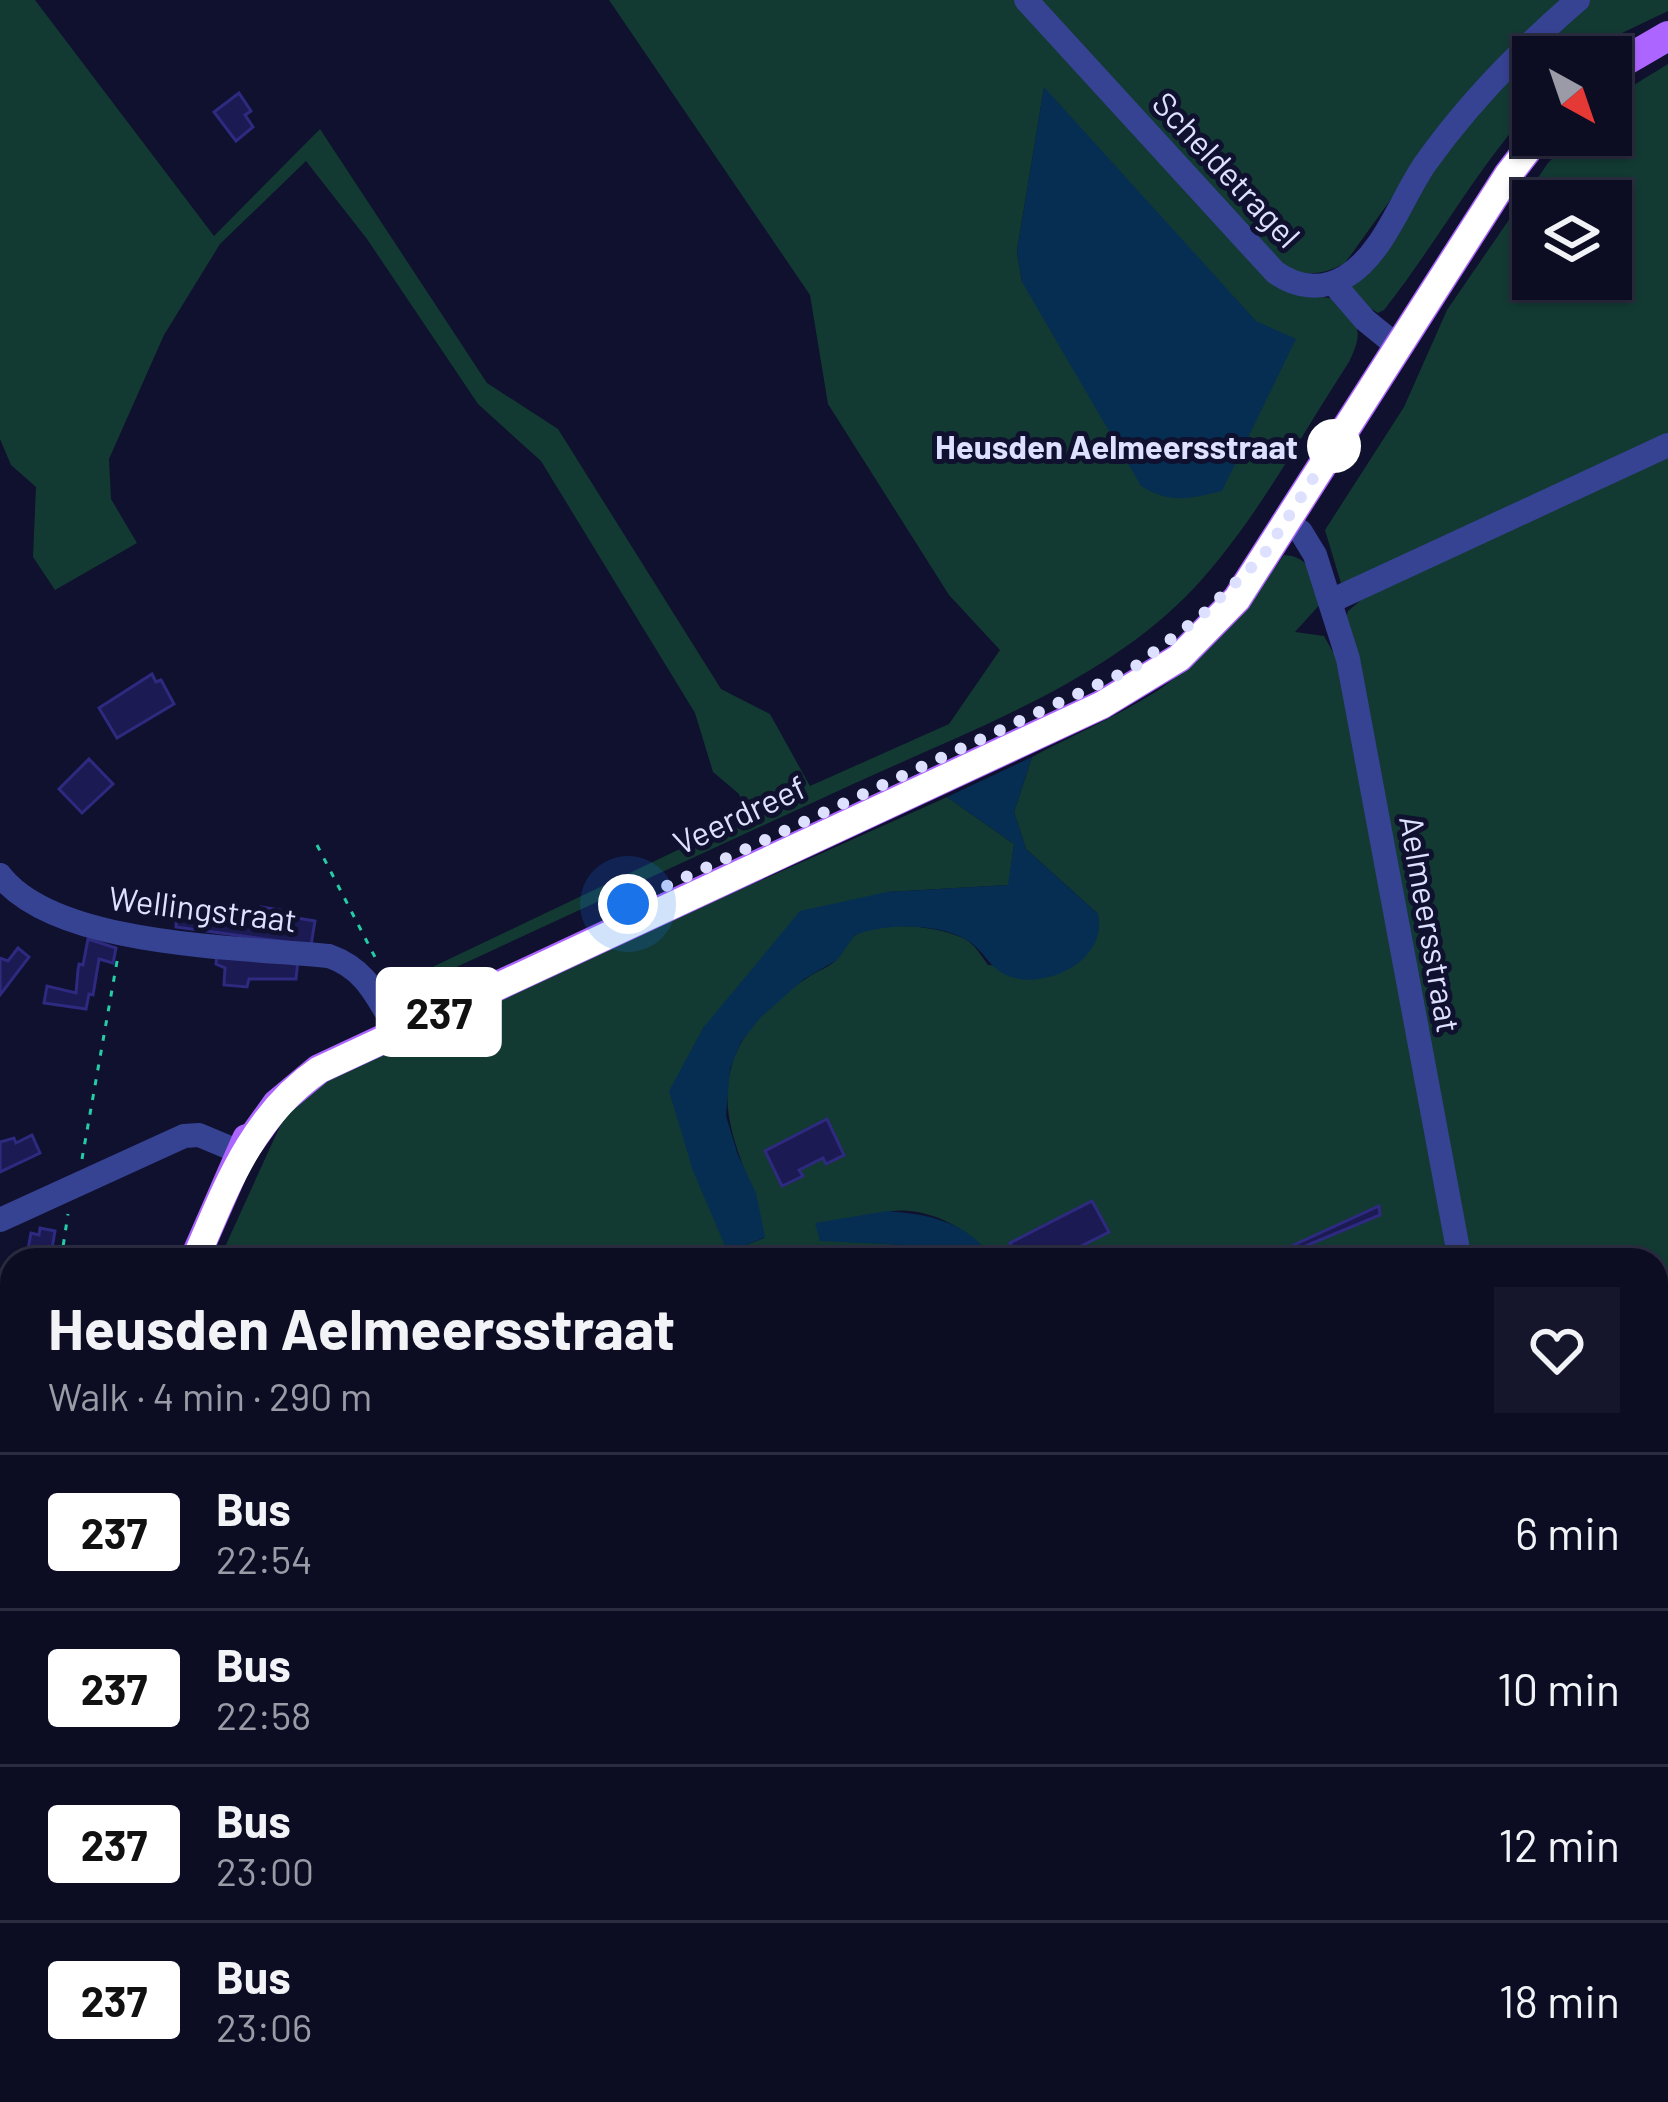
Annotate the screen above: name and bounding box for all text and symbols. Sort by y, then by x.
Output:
north arrow [1512,36,1632,156]
map controls [1512,36,1632,300]
street label: Scheldetragel [1145,83,1309,255]
button: layers [1512,180,1632,300]
marker: Heusden Aelmeersstraat [1309,421,1359,471]
place label: Heusden Aelmeersstraat [935,426,1298,466]
street label: Veerdreef [666,766,812,862]
street label: Aelmeersstraat [1392,812,1470,1036]
your location [598,874,658,934]
street label: Wellingstraat [107,877,299,939]
line badge: 237 [370,973,508,1051]
text: 237 [406,987,472,1037]
button: heart [1494,1287,1620,1413]
text: Heusden Aelmeersstraat [48,1293,675,1361]
text: Walk · 4 min · 290 m [48,1372,372,1419]
text: Bus [216,1481,291,1535]
text: 6 min [1515,1505,1620,1559]
text: 237 [81,1507,147,1557]
text: 22:54 [216,1535,313,1582]
text: Bus [216,1637,291,1691]
text: 10 min [1497,1661,1620,1715]
text: 237 [81,1663,147,1713]
text: 22:58 [216,1691,311,1738]
text: Bus [216,1793,291,1847]
text: 12 min [1498,1817,1620,1871]
text: 237 [81,1819,147,1869]
text: 23:00 [216,1847,314,1894]
text: Bus [216,1949,291,2003]
text: 18 min [1499,1973,1620,2027]
text: 237 [81,1975,147,2025]
text: 23:06 [216,2003,312,2050]

